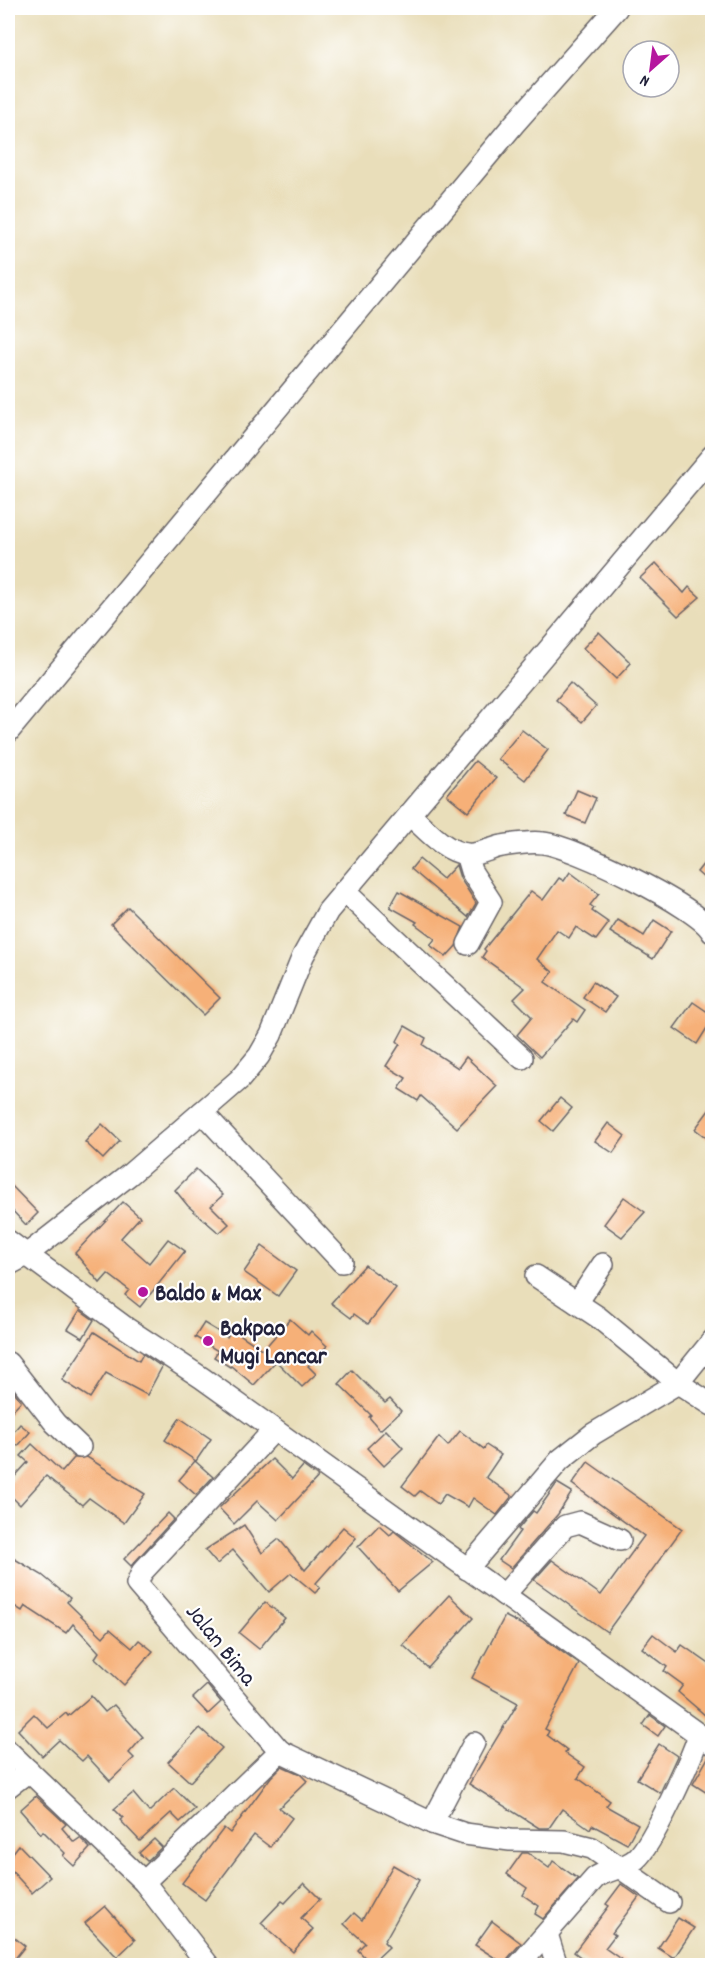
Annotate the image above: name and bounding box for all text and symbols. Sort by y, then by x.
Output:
north arrow [621,39,681,99]
text: N [636,68,654,92]
place label: Baldo & Max [155,1278,261,1312]
marker: Baldo & Max [136,1285,150,1299]
place label: Bakpao Mugi Lancar [220,1313,328,1375]
marker: Bakpao Mugi Lancar [201,1334,215,1348]
street label: Jalan Bima [176,1597,264,1695]

